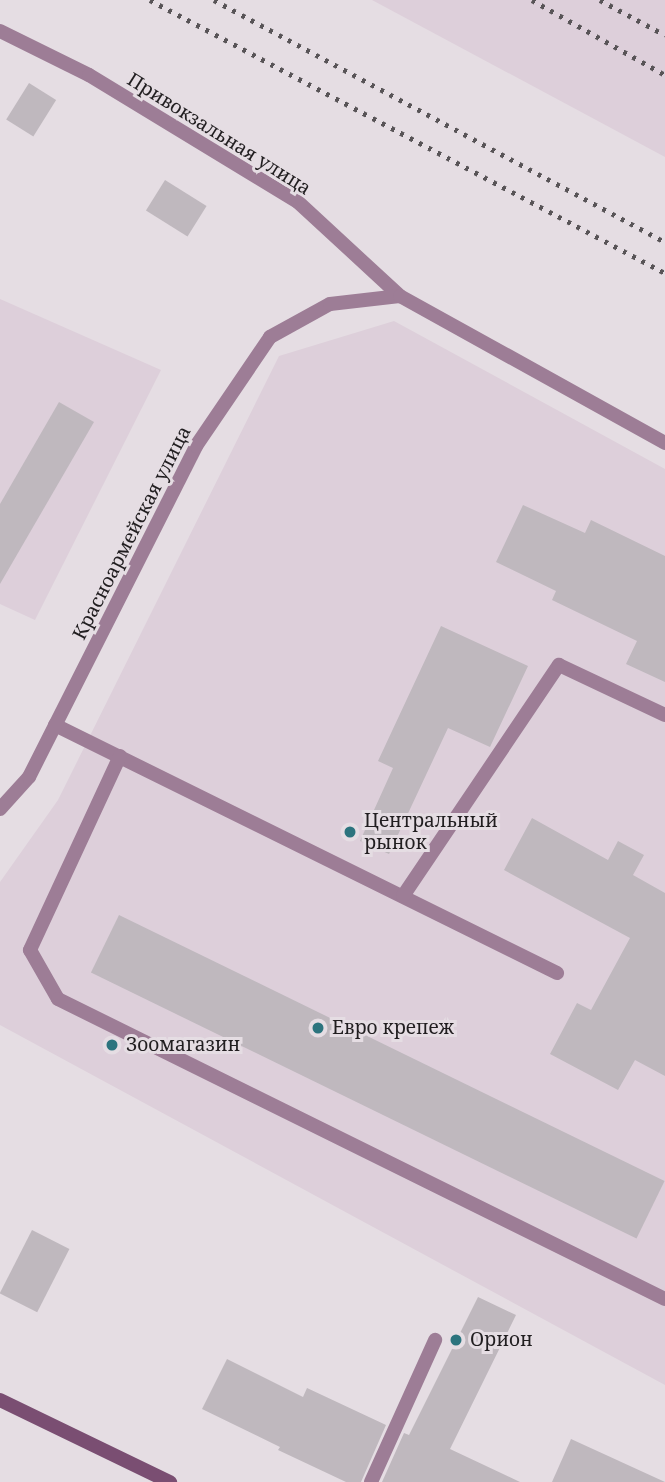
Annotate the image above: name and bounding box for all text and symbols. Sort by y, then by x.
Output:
street label: Привокзальная улица [123,68,315,200]
street label: Красноармейская улица [68,422,196,644]
place label: Центральный рынок [364,810,498,854]
marker: Центральный рынок [342,824,358,840]
place label: Евро крепеж [332,1017,454,1039]
marker: Евро крепеж [310,1020,326,1036]
place label: Зоомагазин [126,1034,240,1056]
marker: Зоомагазин [104,1037,120,1053]
place label: Орион [470,1329,533,1351]
marker: Орион [448,1332,464,1348]

